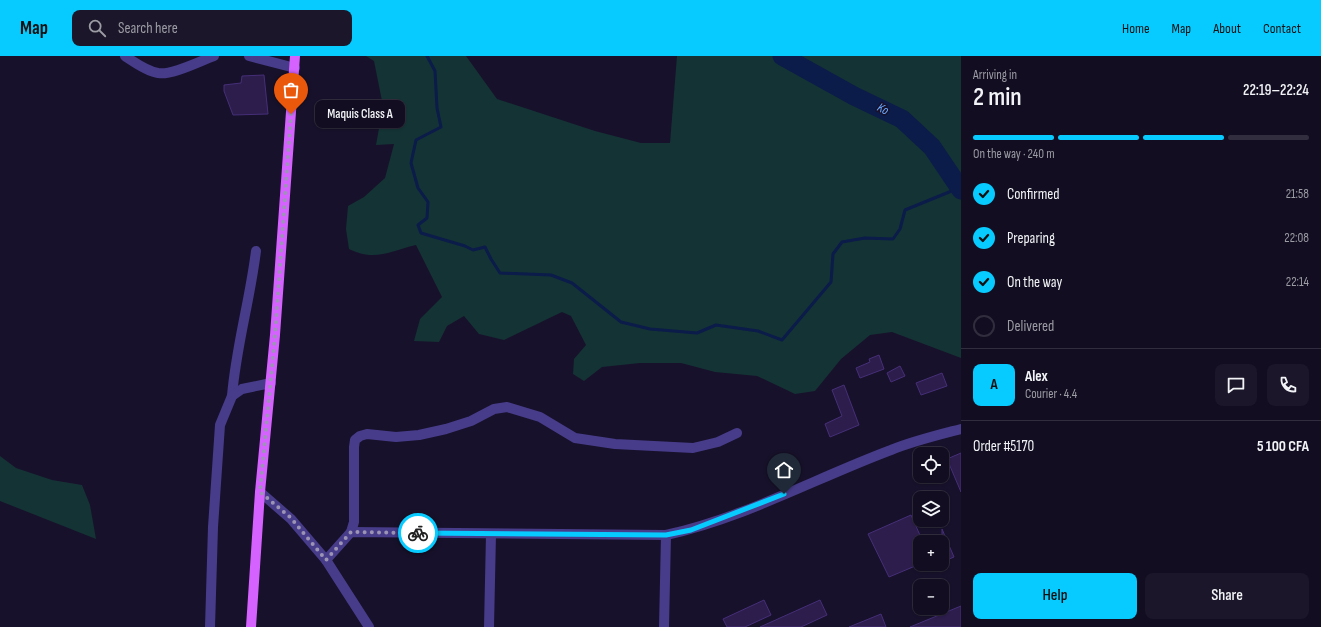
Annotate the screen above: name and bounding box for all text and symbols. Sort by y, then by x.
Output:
search box [72,10,352,46]
text: Map [20,17,48,40]
icon: search [86,17,108,39]
text: Search here [118,19,178,38]
text: Home [1122,20,1150,37]
text: Map [1172,20,1191,37]
text: About [1213,20,1241,37]
text: Contact [1263,20,1301,37]
text: Arriving in [973,67,1017,83]
pin [274,73,308,114]
icon: bag [280,79,302,101]
text: 22:19–22:24 [1243,81,1309,100]
text: 2 min [973,82,1022,113]
water label: Ko [874,99,892,119]
callout: Maquis Class A [315,100,405,128]
text: Maquis Class A [327,106,393,122]
text: On the way · 240 m [973,146,1054,162]
icon: check [973,183,995,205]
text: Confirmed [1007,185,1060,204]
text: 21:58 [1286,186,1309,202]
icon: check [973,227,995,249]
text: Preparing [1007,229,1055,248]
text: 22:08 [1284,230,1309,246]
icon: check [973,271,995,293]
text: On the way [1007,273,1062,292]
text: 22:14 [1286,274,1309,290]
text: Delivered [1007,317,1054,336]
button: chat [1215,364,1257,406]
button: phone [1267,364,1309,406]
text: Alex [1025,367,1048,386]
text: A [990,375,998,394]
text: Courier · 4.4 [1025,386,1077,402]
text: Order #5170 [973,437,1034,456]
text: 5 100 CFA [1257,437,1309,456]
map controls [913,447,949,615]
button: locate [913,447,949,483]
pin [767,453,801,494]
icon: home [773,459,795,481]
button: layers [913,491,949,527]
courier [398,513,438,553]
icon: bike [407,522,429,544]
button: + [913,535,949,571]
button: Help [973,573,1137,619]
button: Share [1145,573,1309,619]
button: − [913,579,949,615]

